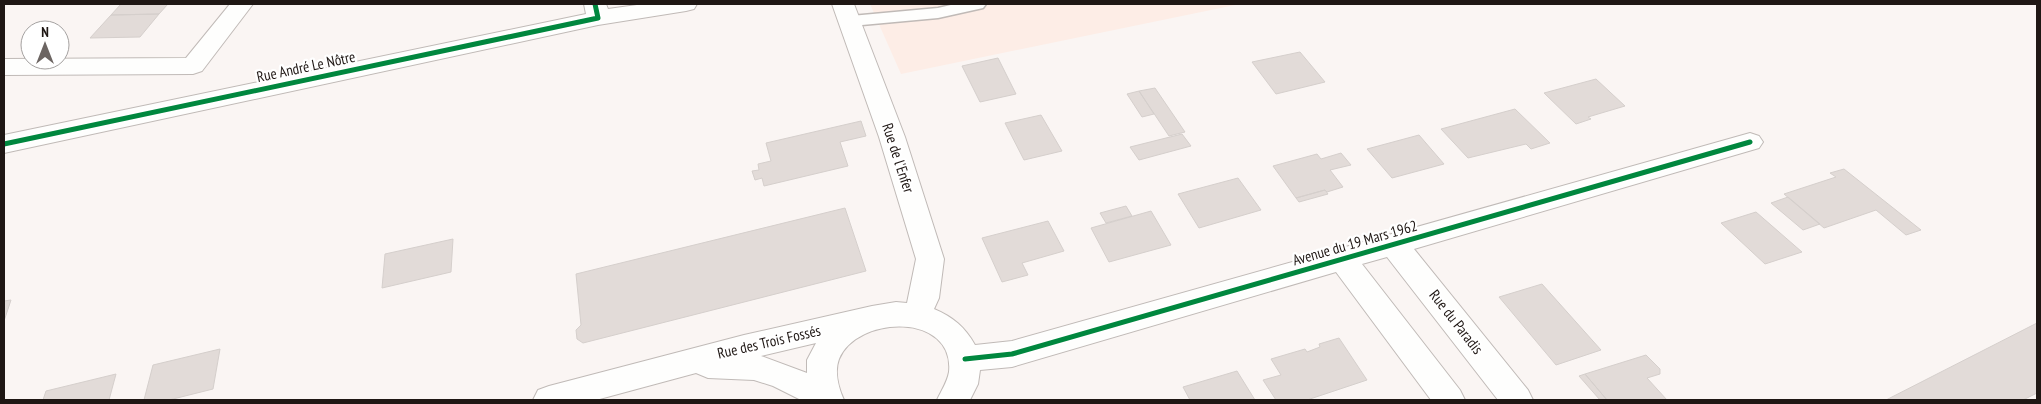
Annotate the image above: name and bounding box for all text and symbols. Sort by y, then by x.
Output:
north arrow [20,20,70,70]
text: N [41,23,49,41]
street label: Rue André Le Nôtre [255,47,357,86]
street label: Rue de l'Enfer [878,121,919,196]
street label: Avenue du 19 Mars 1962 [1290,216,1419,269]
street label: Rue du Paradis [1425,286,1487,358]
street label: Rue des Trois Fossés [715,320,822,363]

